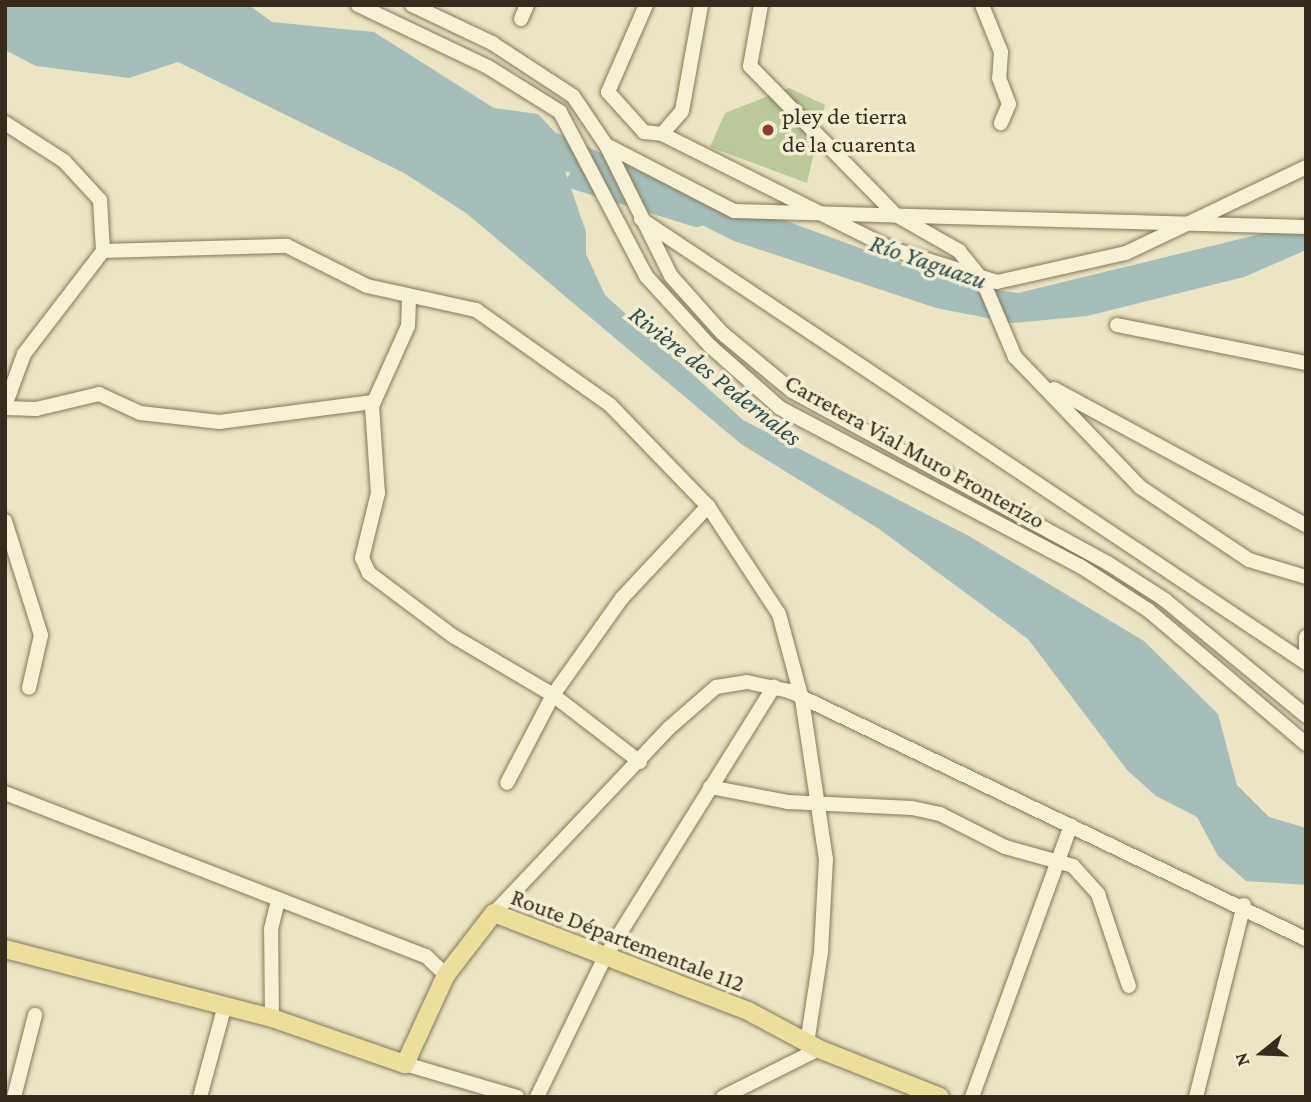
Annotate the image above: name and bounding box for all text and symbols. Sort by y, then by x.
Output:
place label: pley de tierra de la cuarenta [782,102,916,158]
marker: pley de tierra de la cuarenta [760,122,776,138]
water label: Río Yaguazu [866,228,990,296]
water label: Rivière des Pedernales [623,299,807,453]
street label: Carretera Vial Muro Fronterizo [780,367,1050,535]
street label: Route Départementale 112 [507,882,749,998]
north arrow [1227,1018,1297,1088]
text: N [1230,1050,1254,1069]

